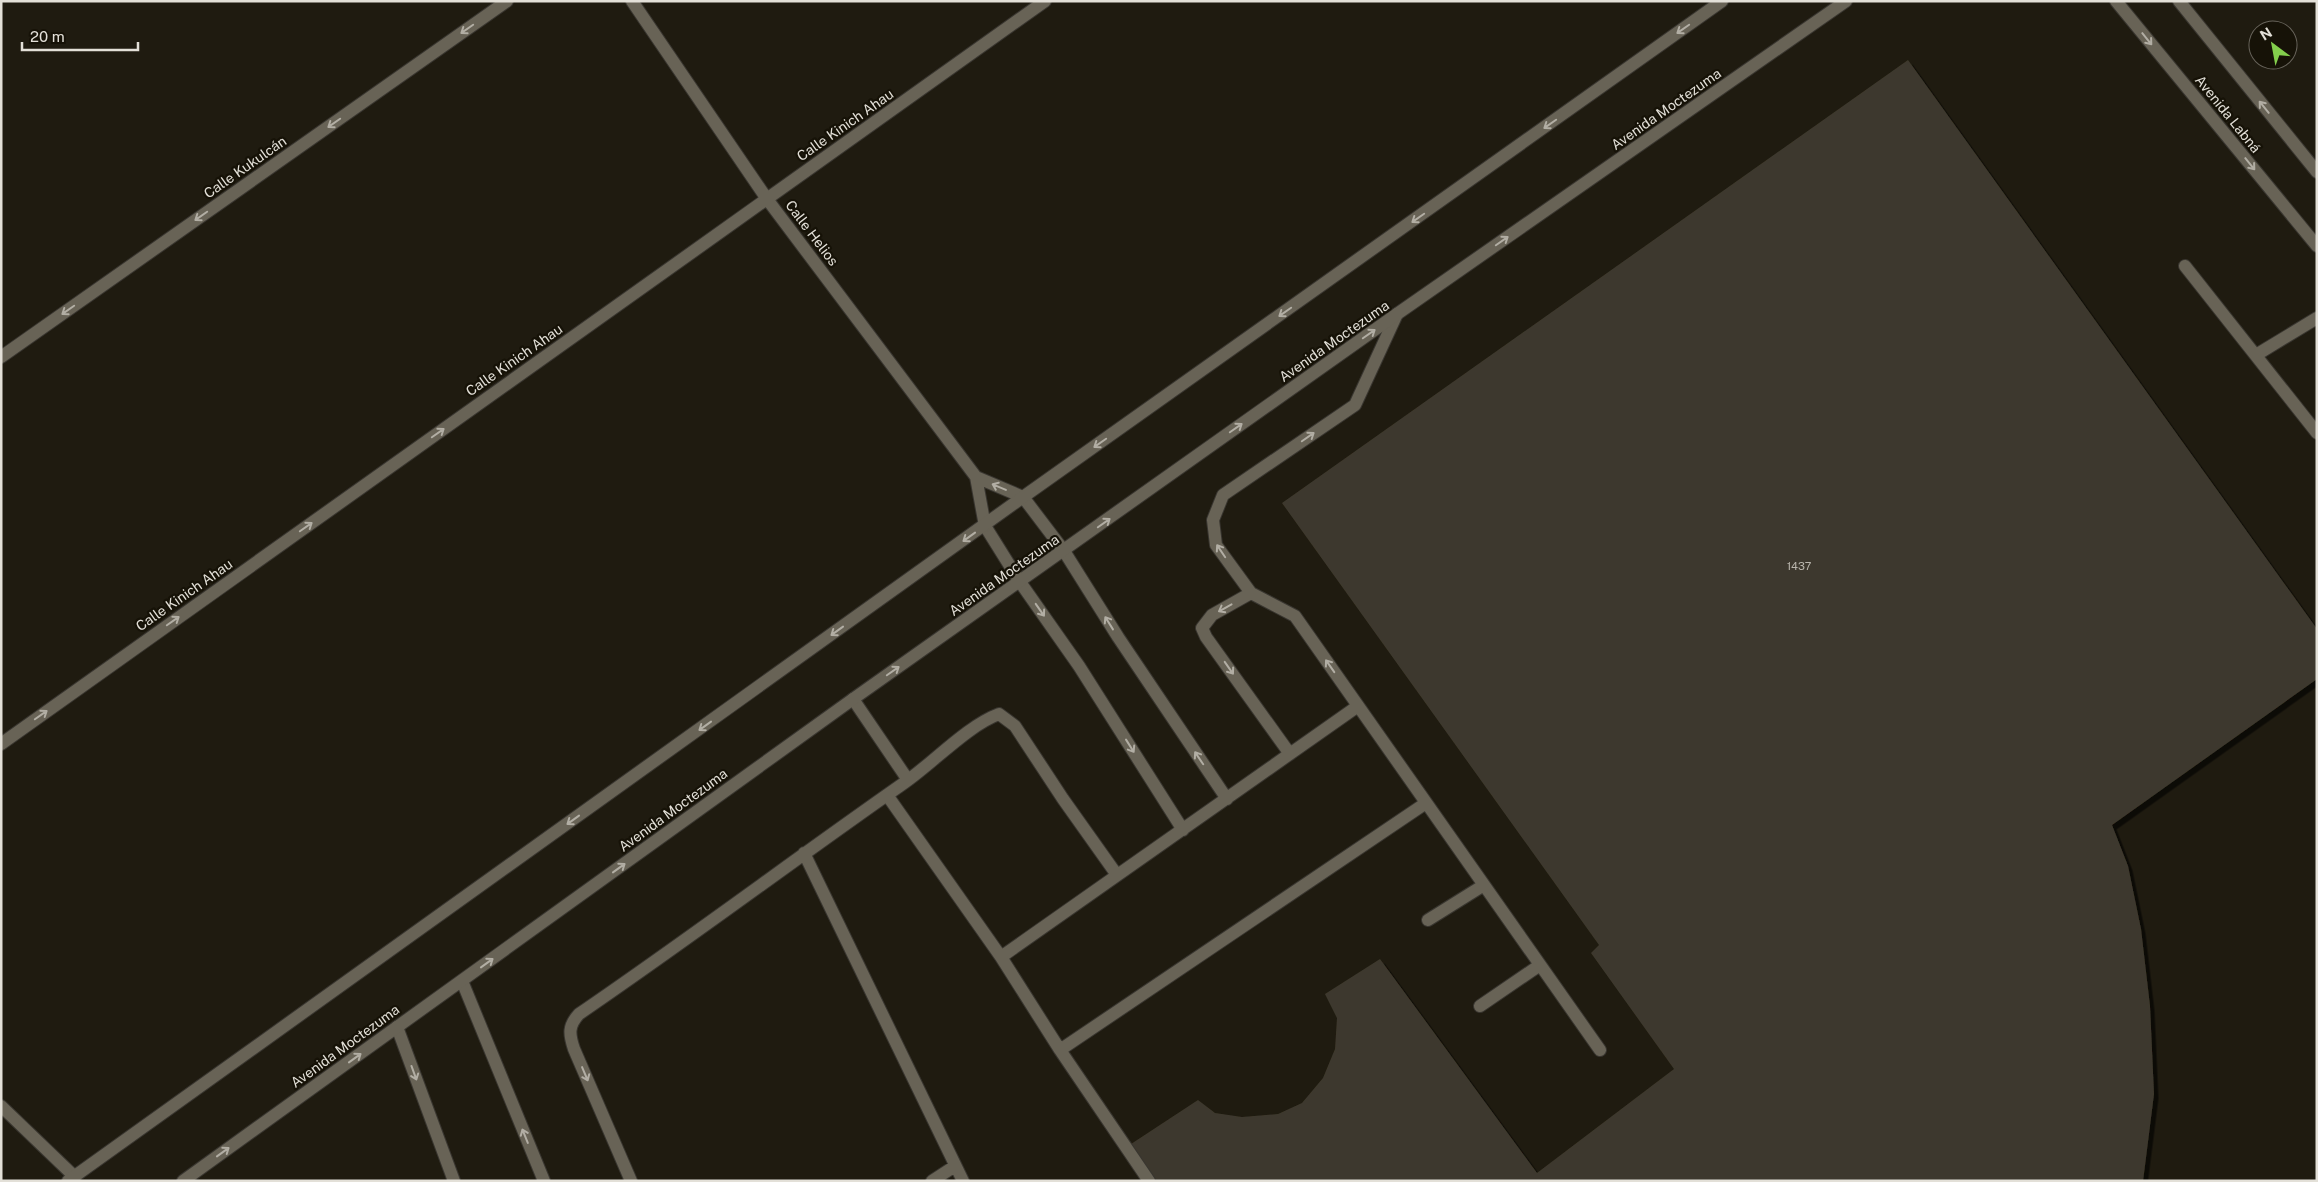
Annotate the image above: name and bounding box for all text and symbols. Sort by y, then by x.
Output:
scale bar [22,20,139,52]
north arrow [2248,20,2298,70]
one-way arrow [460,24,474,34]
one-way arrow [1676,24,1690,35]
text: N [2257,24,2275,44]
text: 20 m [30,28,65,45]
one-way arrow [2141,32,2152,45]
street label: Avenida Moctezuma [1608,65,1724,153]
street label: Avenida Labná [2192,72,2264,156]
street label: Calle Kinich Ahau [794,86,896,164]
one-way arrow [2259,101,2270,114]
one-way arrow [327,118,341,128]
one-way arrow [1543,119,1557,129]
street label: Calle Kukulcán [201,133,289,201]
one-way arrow [2244,158,2255,171]
street label: Calle Helios [782,197,842,269]
one-way arrow [194,211,208,221]
one-way arrow [1411,213,1425,223]
one-way arrow [1495,236,1509,246]
street label: Avenida Moctezuma [1276,297,1392,385]
one-way arrow [61,305,75,315]
one-way arrow [1278,307,1292,317]
street label: Calle Kinich Ahau [463,321,565,399]
one-way arrow [1361,329,1375,339]
one-way arrow [1229,423,1242,434]
one-way arrow [431,428,445,438]
one-way arrow [1301,432,1315,442]
one-way arrow [1093,438,1107,448]
one-way arrow [992,482,1007,492]
one-way arrow [1097,518,1111,528]
one-way arrow [299,522,313,532]
street label: Avenida Moctezuma [946,531,1062,619]
one-way arrow [963,531,976,542]
one-way arrow [1216,544,1226,558]
street label: Calle Kinich Ahau [133,556,235,634]
house number: 1437 [1787,560,1812,572]
one-way arrow [1035,603,1045,617]
one-way arrow [1217,603,1232,613]
one-way arrow [166,616,180,626]
one-way arrow [1104,617,1114,631]
one-way arrow [830,626,844,636]
one-way arrow [1325,659,1335,673]
one-way arrow [1224,661,1234,675]
one-way arrow [886,666,900,676]
one-way arrow [34,710,47,721]
one-way arrow [698,721,712,731]
one-way arrow [1125,738,1135,752]
one-way arrow [1194,752,1204,766]
street label: Avenida Moctezuma [616,765,730,855]
one-way arrow [566,815,580,825]
one-way arrow [612,863,626,873]
one-way arrow [480,958,494,968]
street label: Avenida Moctezuma [288,1001,402,1091]
one-way arrow [348,1052,361,1063]
one-way arrow [410,1065,419,1080]
one-way arrow [581,1066,591,1081]
one-way arrow [520,1129,529,1144]
one-way arrow [216,1147,230,1157]

